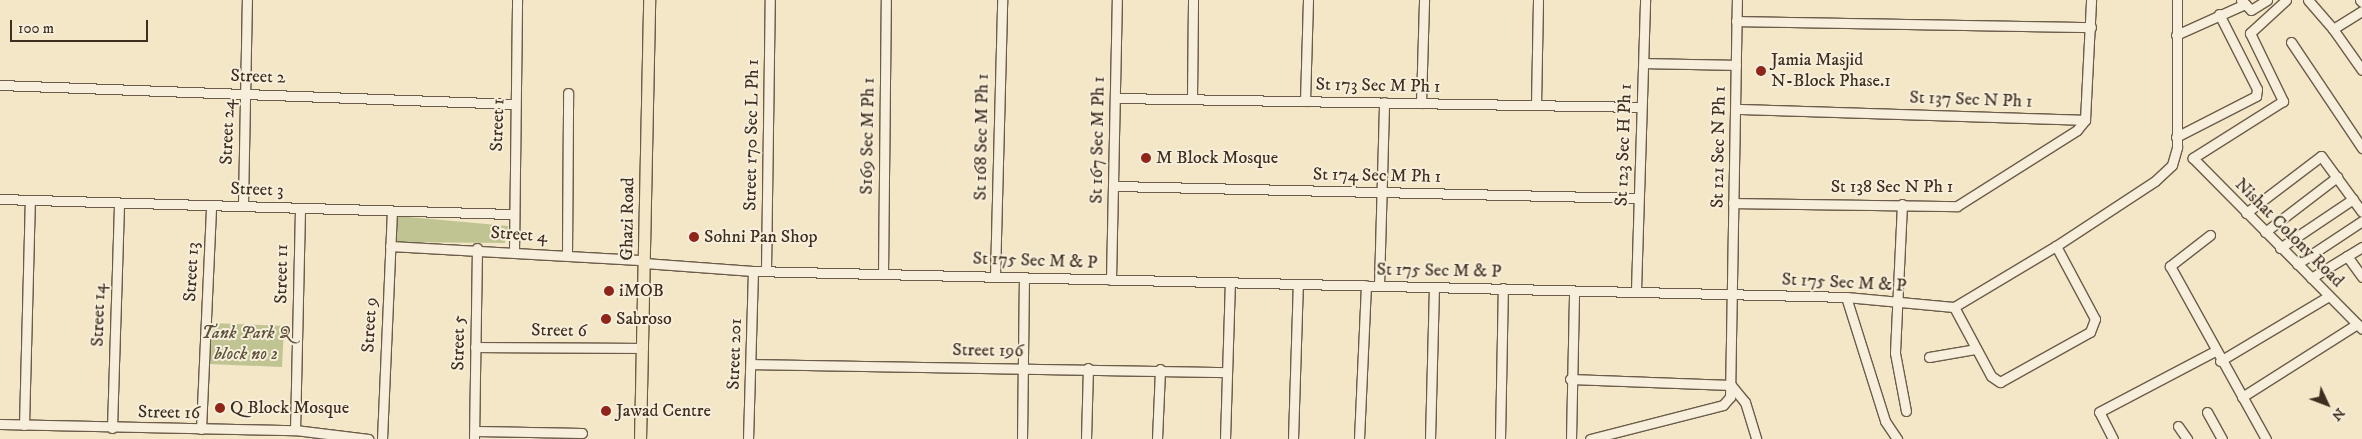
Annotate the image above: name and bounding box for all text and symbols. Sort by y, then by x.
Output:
scale bar [12,10,150,42]
text: 100 m [18,19,54,38]
place label: Jamia Masjid N-Block Phase.1 [1771,50,1891,92]
street label: Street 170 Sec L Ph 1 [740,59,764,211]
street label: Street 2 [230,65,286,89]
marker: Jamia Masjid N-Block Phase.1 [1755,65,1767,77]
street label: St 168 Sec M Ph 1 [970,73,994,201]
street label: St 173 Sec M Ph 1 [1315,74,1441,98]
street label: St 167 Sec M Ph 1 [1086,76,1110,204]
street label: S169 Sec M Ph 1 [856,77,880,195]
street label: St 123 Sec H Ph 1 [1611,83,1637,207]
street label: St 121 Sec N Ph 1 [1707,86,1731,208]
street label: St 137 Sec N Ph 1 [1909,87,2033,113]
street label: Street 1 [486,98,510,152]
street label: Street 24 [216,99,240,165]
place label: M Block Mosque [1156,147,1278,169]
marker: M Block Mosque [1140,152,1152,164]
street label: St 174 Sec M Ph 1 [1313,164,1441,188]
street label: Nishat Colony Road [2230,174,2348,292]
street label: St 138 Sec N Ph 1 [1831,176,1953,198]
street label: Ghazi Road [616,177,640,261]
street label: Street 3 [230,178,284,202]
street label: Street 4 [490,222,548,248]
place label: Sohni Pan Shop [704,226,817,248]
marker: Sohni Pan Shop [688,231,700,243]
street label: Street 13 [180,242,204,302]
street label: Street 11 [271,244,293,304]
street label: St 175 Sec M & P [972,248,1098,274]
street label: St 175 Sec M & P [1376,259,1502,283]
street label: St 175 Sec M & P [1781,269,1907,297]
place label: iMOB [619,280,664,302]
street label: Street 14 [87,283,111,347]
marker: iMOB [603,285,615,297]
street label: Street 9 [358,297,382,353]
place label: Sabroso [616,308,672,330]
marker: Sabroso [600,313,612,325]
street label: Street 5 [448,315,470,371]
street label: Street 201 [723,318,747,390]
street label: Street 6 [531,320,587,342]
park label: Tank Park Q block no 2 [201,323,291,366]
street label: Street 196 [952,340,1024,362]
north arrow [2302,379,2352,429]
place label: Q Block Mosque [230,397,349,419]
place label: Jawad Centre [616,400,711,422]
street label: Street 16 [138,402,200,424]
marker: Q Block Mosque [214,402,226,414]
text: N [2327,404,2348,425]
marker: Jawad Centre [600,405,612,417]

